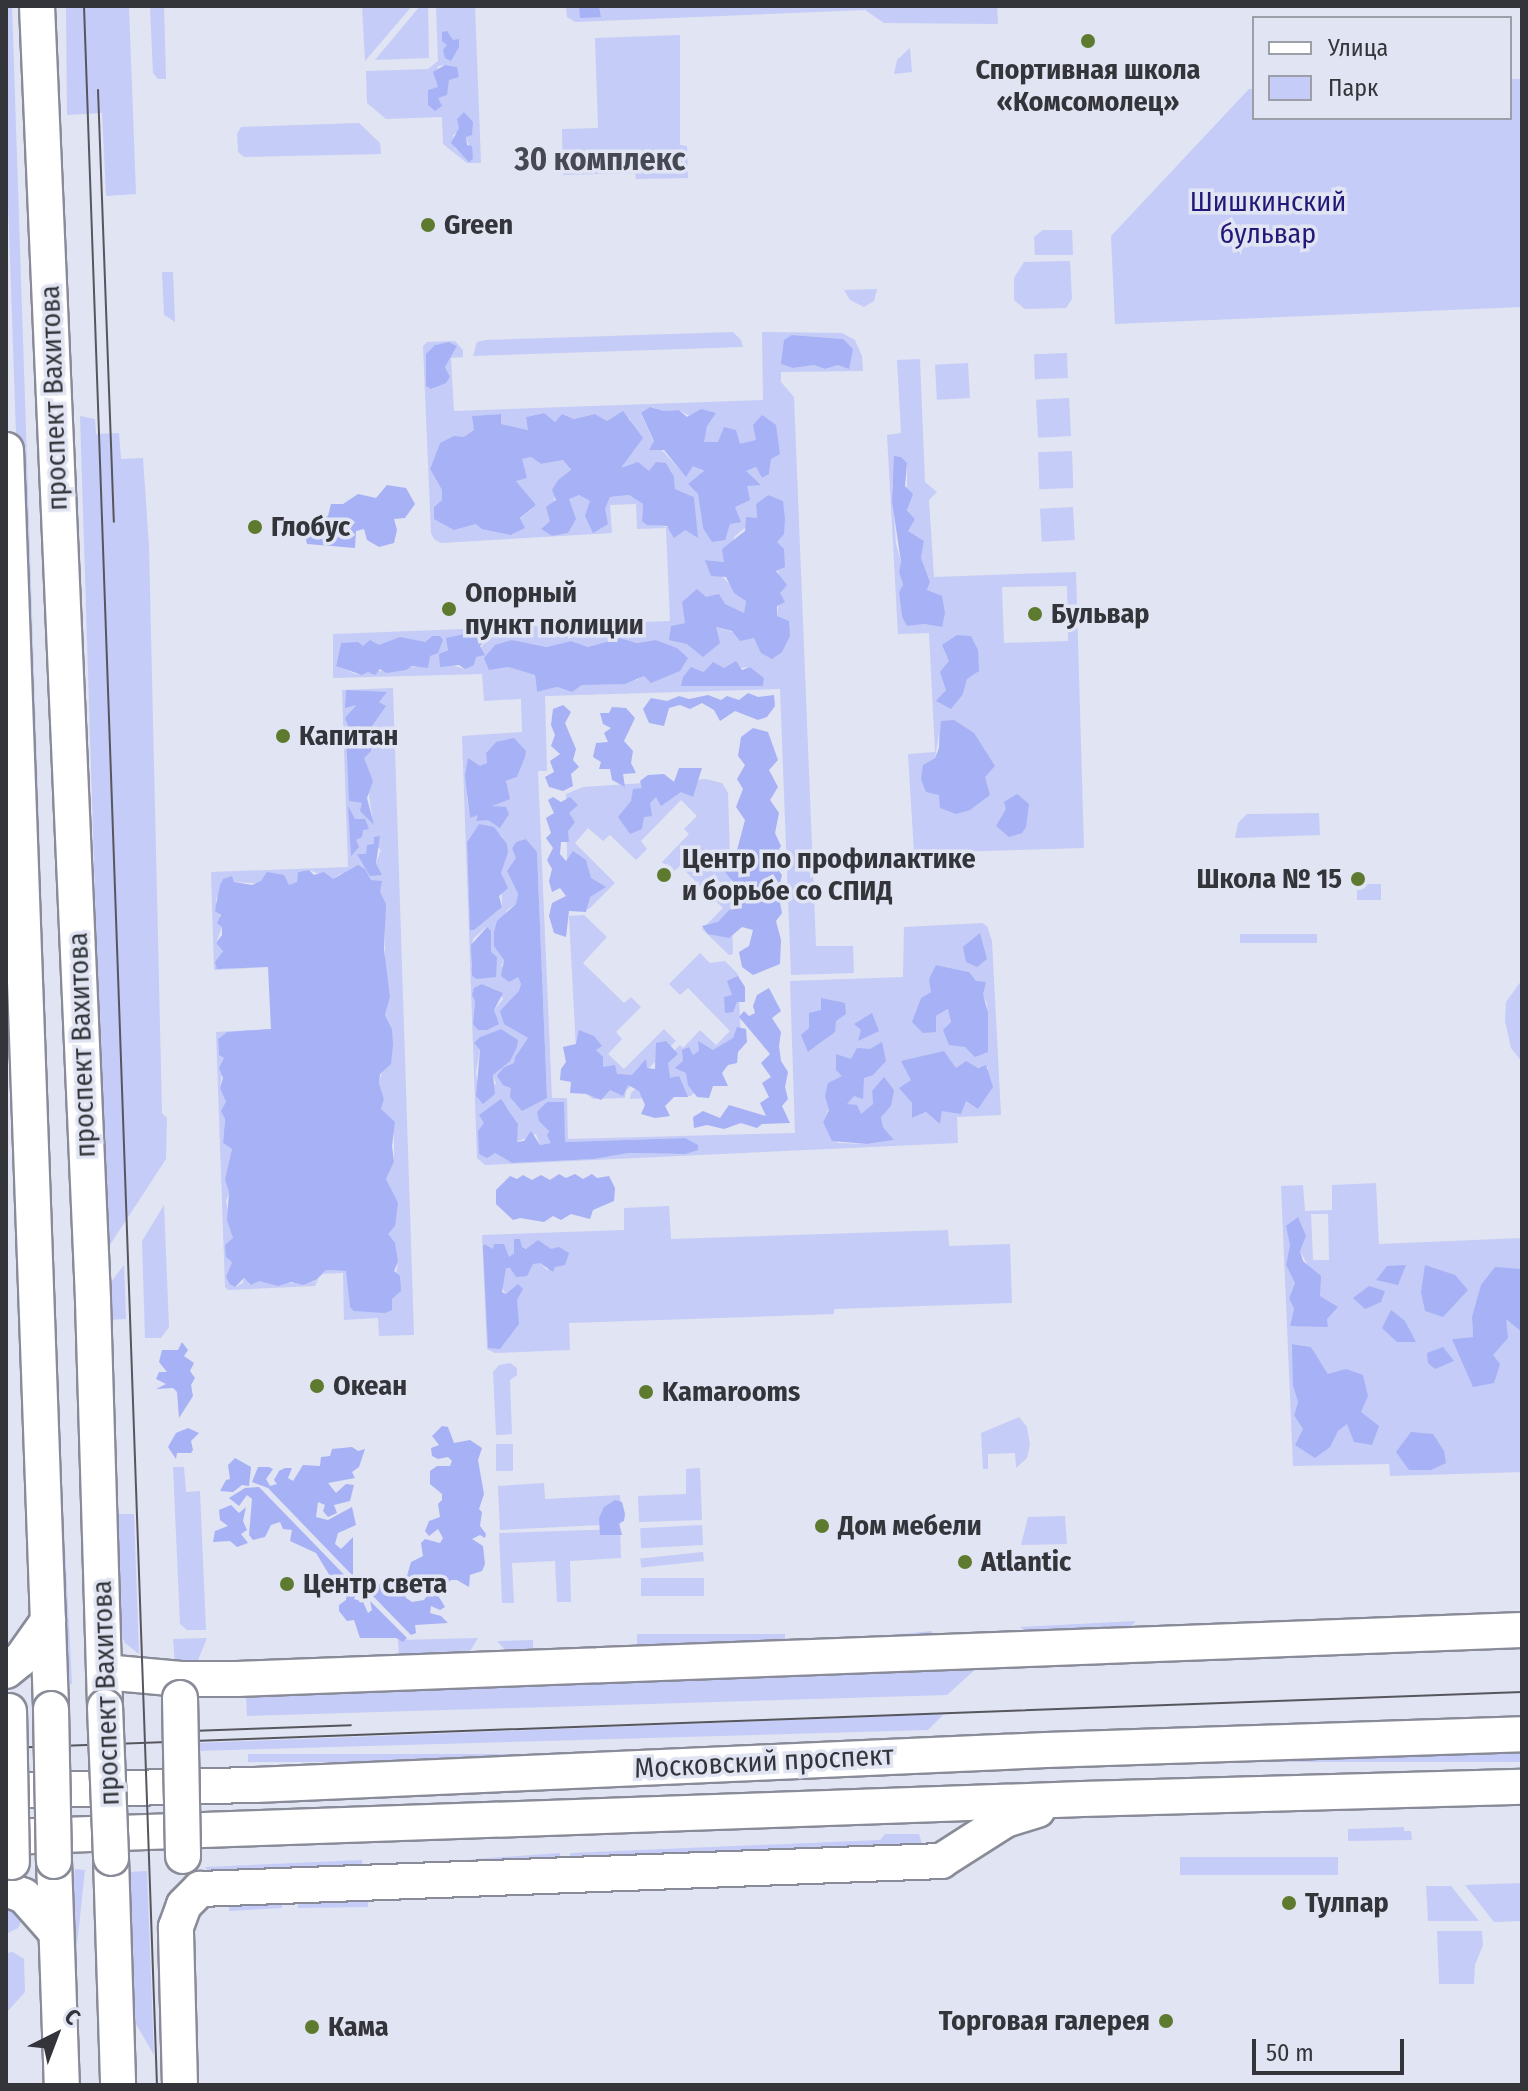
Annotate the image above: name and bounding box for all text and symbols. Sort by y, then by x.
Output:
legend [1252,16,1512,120]
marker: Спортивная школа «Комсомолец» [1079,32,1097,50]
text: Улица [1328,34,1388,62]
place label: Спортивная школа «Комсомолец» [975,53,1201,119]
text: Парк [1328,74,1378,102]
district label: 30 комплекс [515,140,685,178]
park label: Шишкинский бульвар [1190,185,1346,251]
place label: Green [444,208,513,242]
marker: Green [419,216,437,234]
street label: проспект Вахитова [33,285,75,511]
place label: Глобус [271,510,350,544]
marker: Глобус [246,518,264,536]
place label: Опорный пункт полиции [465,576,644,642]
place label: Бульвар [1051,597,1150,631]
marker: Опорный пункт полиции [440,600,458,618]
marker: Бульвар [1026,605,1044,623]
place label: Капитан [299,719,398,753]
marker: Капитан [274,727,292,745]
place label: Центр по профилактике и борьбе со СПИД [682,842,976,908]
place label: Школа № 15 [1196,862,1342,896]
marker: Центр по профилактике и борьбе со СПИД [653,864,675,886]
marker: Школа № 15 [1349,870,1367,888]
street label: проспект Вахитова [61,932,103,1158]
place label: Океан [333,1369,407,1403]
place label: Kamarooms [662,1375,800,1409]
marker: Океан [308,1377,326,1395]
marker: Kamarooms [637,1383,655,1401]
place label: Дом мебели [838,1509,982,1543]
marker: Дом мебели [813,1517,831,1535]
place label: Atlantic [981,1545,1071,1579]
marker: Atlantic [956,1553,974,1571]
place label: Центр света [303,1567,447,1601]
marker: Центр света [278,1575,296,1593]
street label: проспект Вахитова [85,1580,127,1806]
street label: Московский проспект [634,1738,894,1786]
place label: Тулпар [1305,1886,1389,1920]
marker: Тулпар [1280,1894,1298,1912]
north arrow [16,1995,96,2075]
text: С [59,2003,86,2031]
place label: Торговая галерея [939,2004,1150,2038]
place label: Кама [328,2010,389,2044]
marker: Торговая галерея [1157,2012,1175,2030]
marker: Кама [303,2018,321,2036]
scale bar [1256,2023,1408,2073]
text: 50 m [1266,2039,1314,2067]

